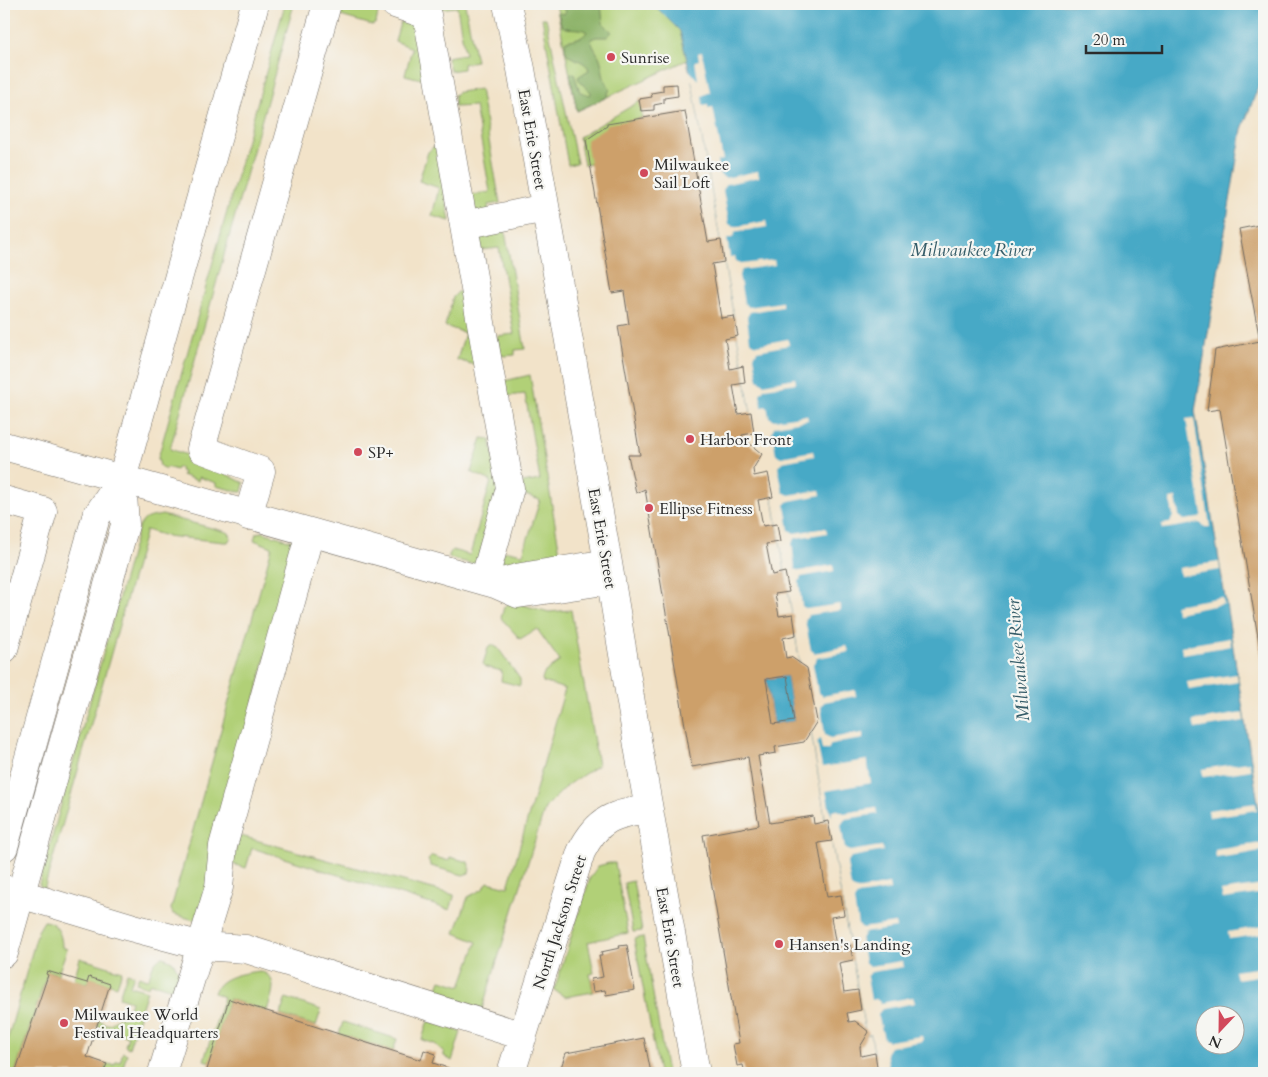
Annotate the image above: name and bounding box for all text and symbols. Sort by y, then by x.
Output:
scale bar [1086,22,1162,54]
text: 20 m [1093,30,1125,50]
place label: Sunrise [621,47,670,69]
marker: Sunrise [605,51,617,63]
street label: East Erie Street [512,87,552,191]
place label: Milwaukee Sail Loft [654,154,729,194]
marker: Milwaukee Sail Loft [638,167,650,179]
water label: Milwaukee River [911,238,1035,263]
place label: Harbor Front [700,429,791,451]
marker: Harbor Front [684,433,696,445]
place label: SP+ [368,442,394,464]
marker: SP+ [352,446,364,458]
street label: East Erie Street [582,486,622,590]
place label: Ellipse Fitness [659,498,753,520]
marker: Ellipse Fitness [643,502,655,514]
water label: Milwaukee River [1001,597,1036,722]
street label: North Jackson Street [528,852,592,992]
street label: East Erie Street [650,885,690,989]
place label: Hansen's Landing [789,934,910,956]
marker: Hansen's Landing [773,938,785,950]
place label: Milwaukee World Festival Headquarters [74,1004,218,1044]
north arrow [1196,1004,1246,1054]
marker: Milwaukee World Festival Headquarters [58,1017,70,1029]
text: N [1206,1031,1225,1053]

